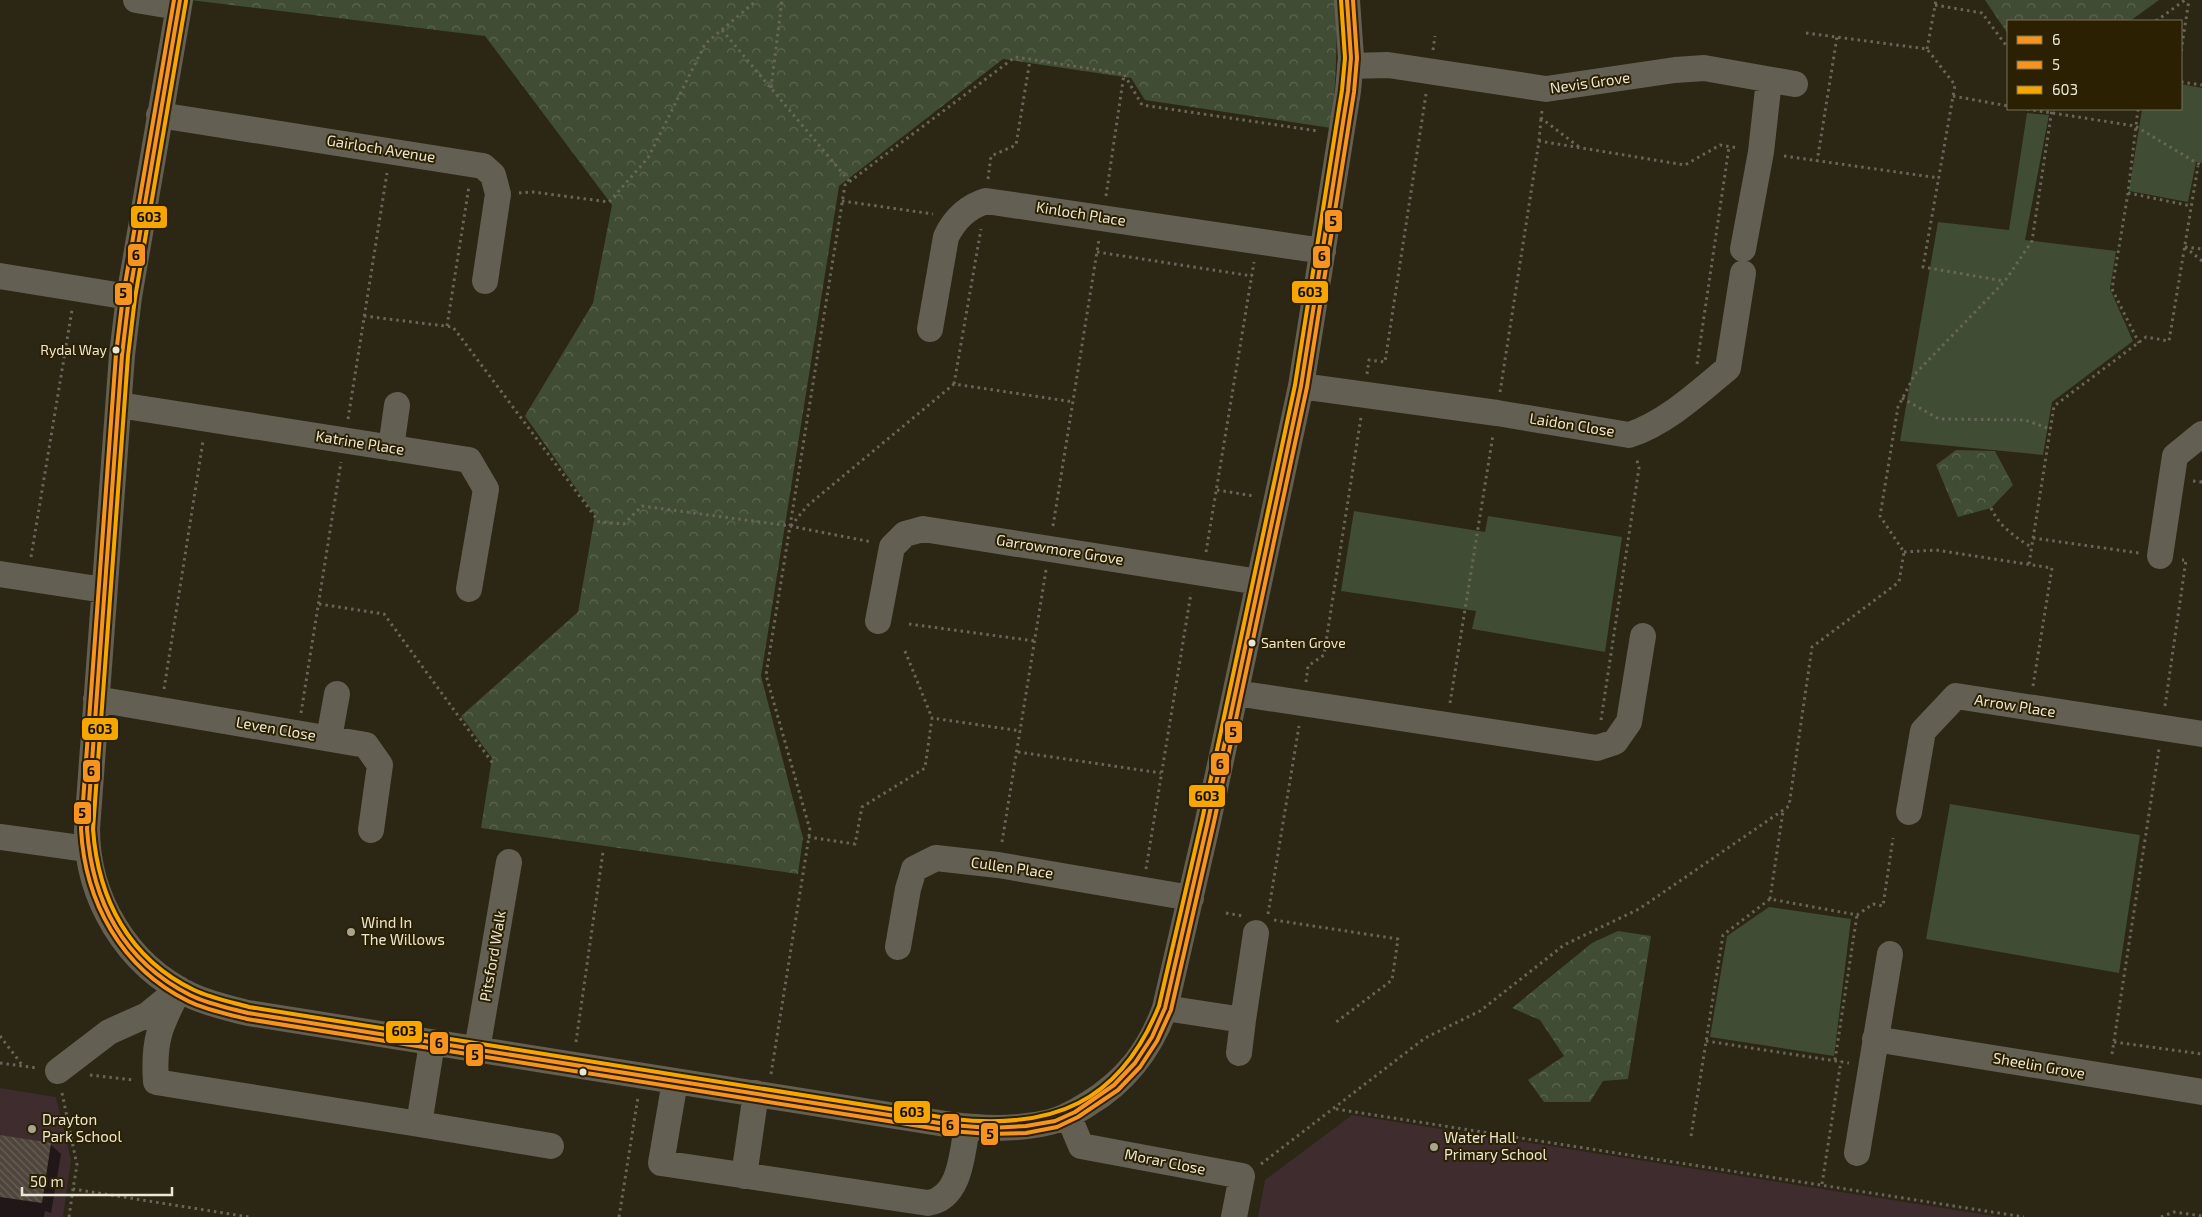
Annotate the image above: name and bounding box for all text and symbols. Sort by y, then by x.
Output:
legend [2007,20,2182,110]
text: 6 [2052,30,2061,48]
text: 5 [2052,55,2060,73]
street label: Nevis Grove [1549,67,1631,97]
text: 603 [2052,80,2078,98]
street label: Gairloch Avenue [326,131,437,165]
street label: Kinloch Place [1035,197,1127,229]
line badge: 603 [130,205,168,229]
text: 603 [136,208,162,225]
line badge: 5 [1324,209,1343,233]
text: 5 [1329,212,1337,229]
line badge: 6 [127,243,146,267]
line badge: 6 [1312,245,1331,269]
text: 6 [132,246,140,263]
text: 6 [1318,247,1326,264]
line badge: 603 [1291,280,1329,304]
line badge: 5 [114,282,133,306]
text: 603 [1297,283,1323,300]
text: 5 [119,284,127,301]
place label: Rydal Way [40,341,108,358]
marker: Rydal Way [111,345,121,355]
street label: Laidon Close [1528,408,1616,440]
street label: Katrine Place [315,426,406,458]
street label: Garrowmore Grove [995,530,1125,568]
place label: Santen Grove [1261,634,1346,651]
marker: Santen Grove [1247,638,1257,648]
street label: Arrow Place [1973,690,2057,720]
street label: Leven Close [235,712,318,744]
line badge: 603 [81,717,119,741]
text: 603 [87,720,113,737]
line badge: 5 [1224,720,1243,744]
text: 5 [1229,723,1237,740]
line badge: 6 [1210,752,1230,776]
text: 6 [1216,755,1224,772]
line badge: 6 [82,759,101,783]
text: 6 [87,762,95,779]
line badge: 603 [1188,784,1226,808]
text: 603 [1194,787,1220,804]
line badge: 5 [73,801,92,825]
text: 5 [78,804,86,821]
street label: Cullen Place [970,852,1054,882]
street label: Pitsford Walk [475,909,509,1003]
place label: Wind In The Willows [361,913,445,948]
marker: Wind In The Willows [345,926,357,938]
line badge: 603 [385,1020,423,1044]
text: 603 [391,1022,417,1039]
line badge: 6 [429,1031,449,1055]
text: 6 [435,1034,443,1051]
line badge: 5 [465,1043,484,1067]
text: 5 [471,1046,479,1063]
street label: Sheelin Grove [1992,1048,2087,1082]
unlabelled marker [578,1067,588,1077]
line badge: 603 [893,1100,931,1124]
text: 603 [899,1103,925,1120]
place label: Drayton Park School [42,1110,122,1145]
line badge: 6 [941,1113,960,1137]
text: 6 [946,1116,954,1133]
line badge: 5 [980,1122,999,1146]
marker: Drayton Park School [26,1123,38,1135]
text: 5 [986,1125,994,1142]
place label: Water Hall Primary School [1444,1128,1547,1163]
marker: Water Hall Primary School [1428,1141,1440,1153]
street label: Morar Close [1123,1144,1207,1178]
scale bar [22,1164,172,1196]
text: 50 m [30,1172,64,1190]

